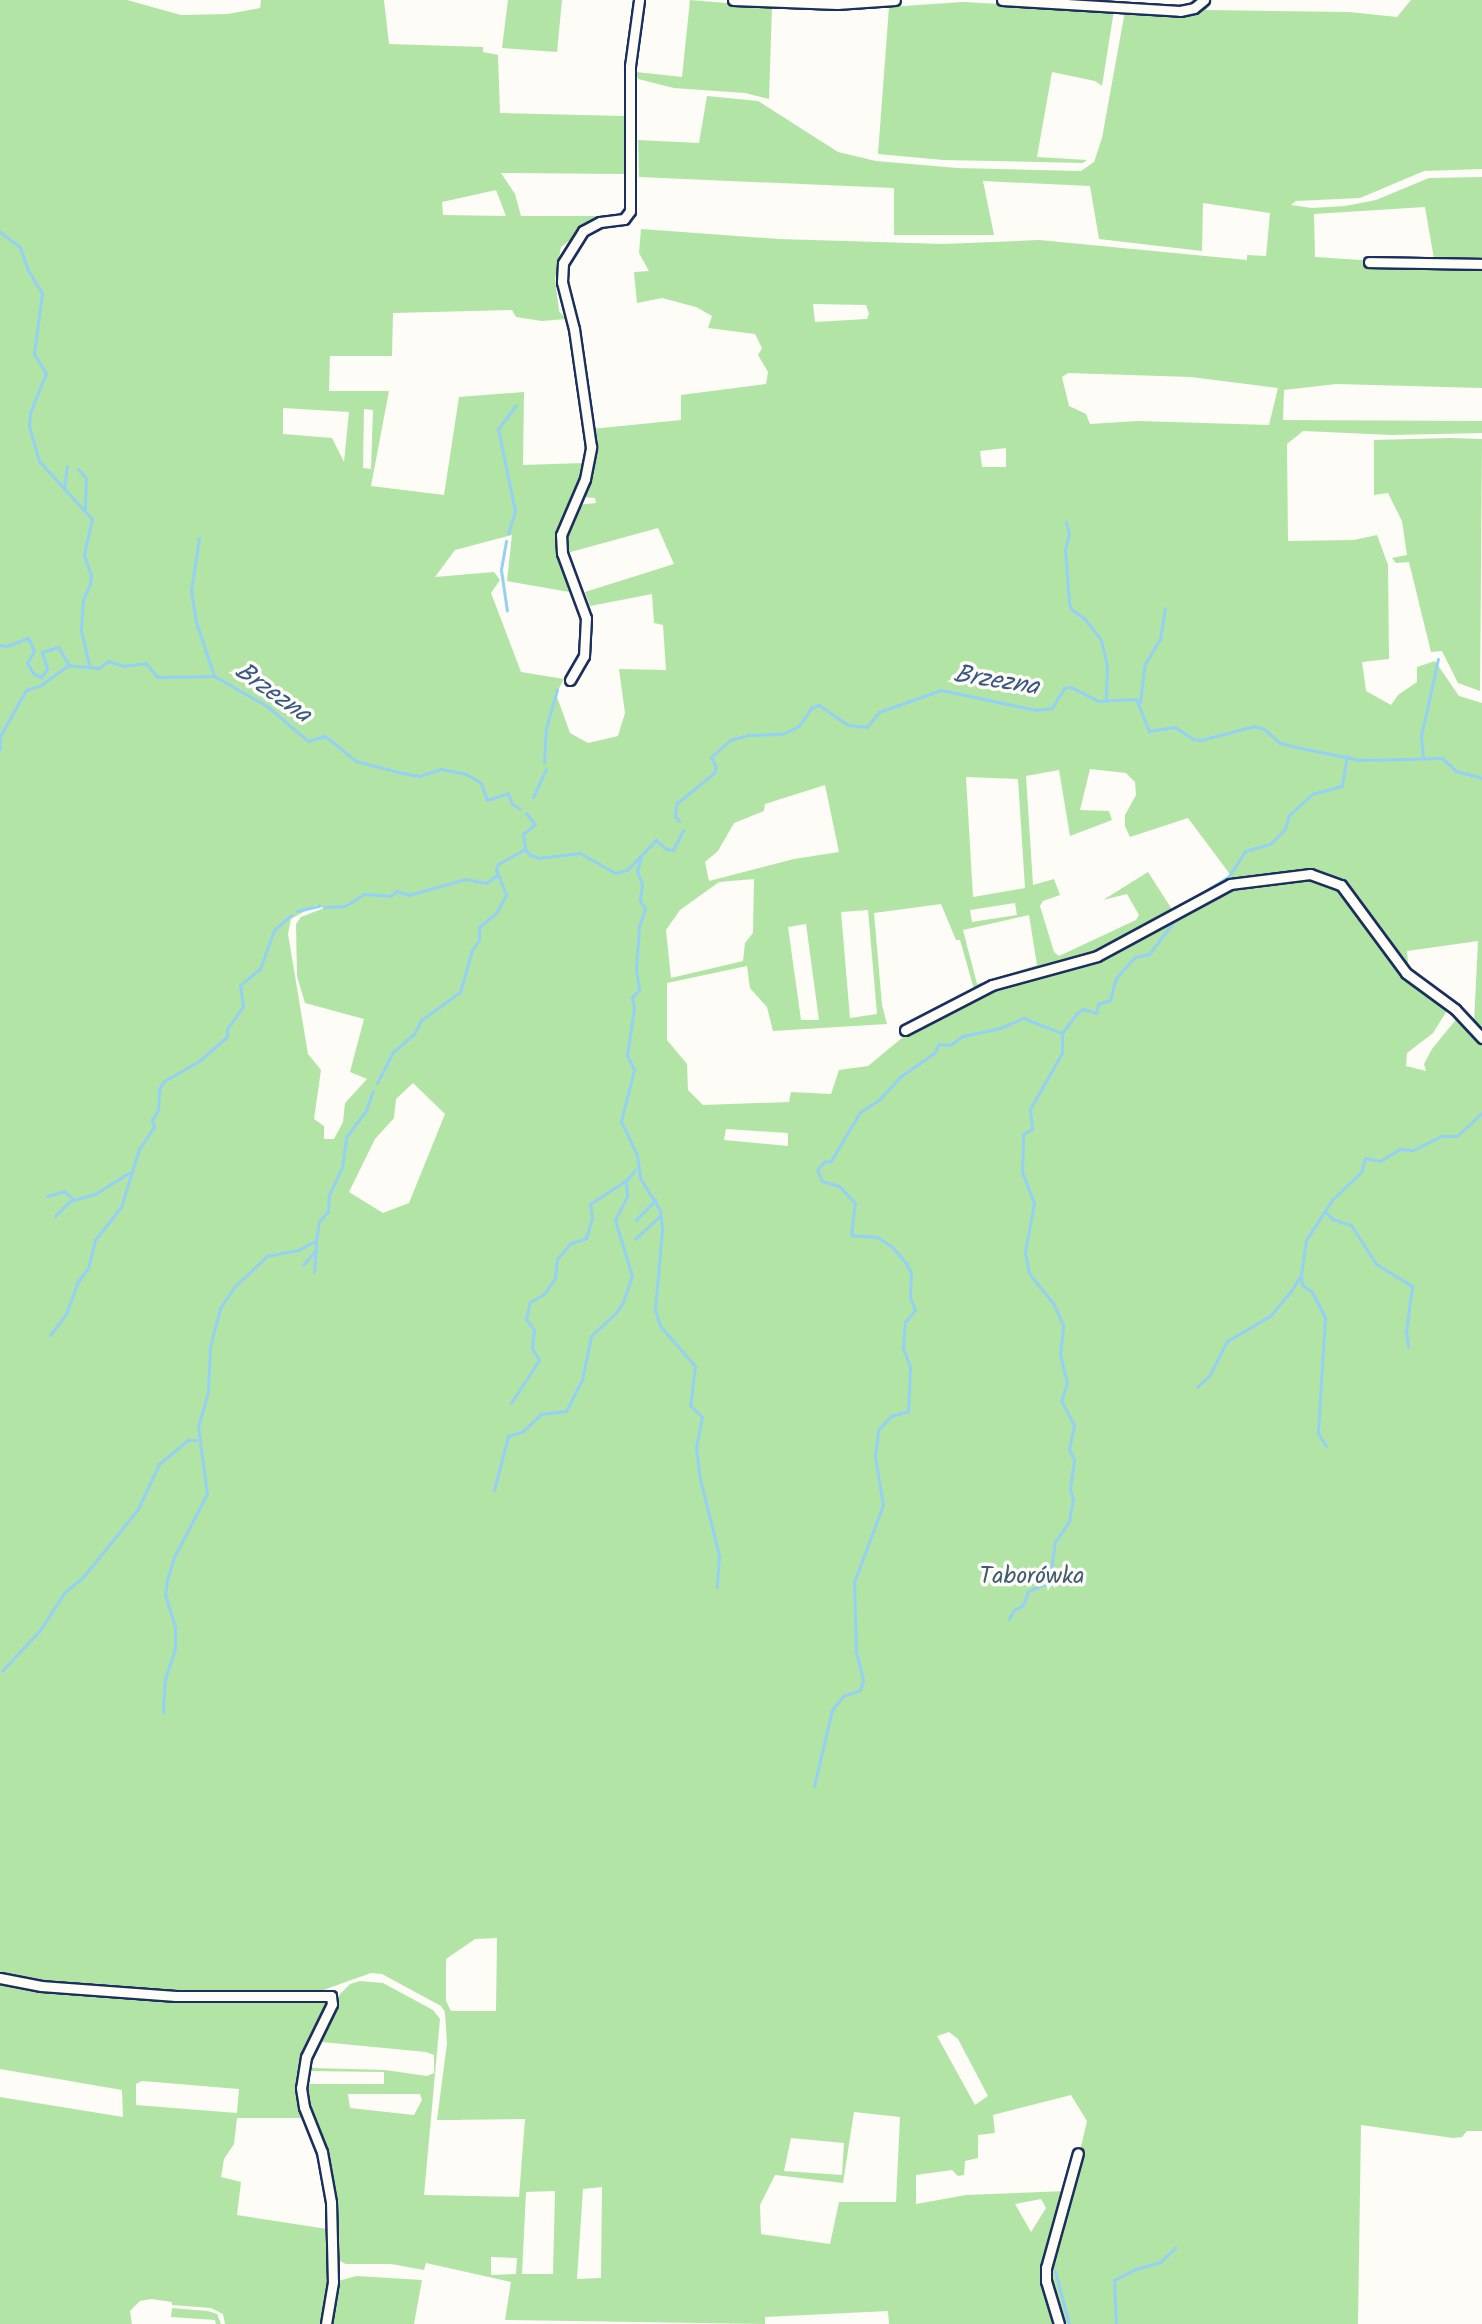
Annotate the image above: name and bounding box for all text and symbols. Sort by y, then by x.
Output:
water label: Brzezna [228,657,316,731]
water label: Brzezna [951,660,1041,704]
park label: Taborówka [979,1563,1085,1591]

